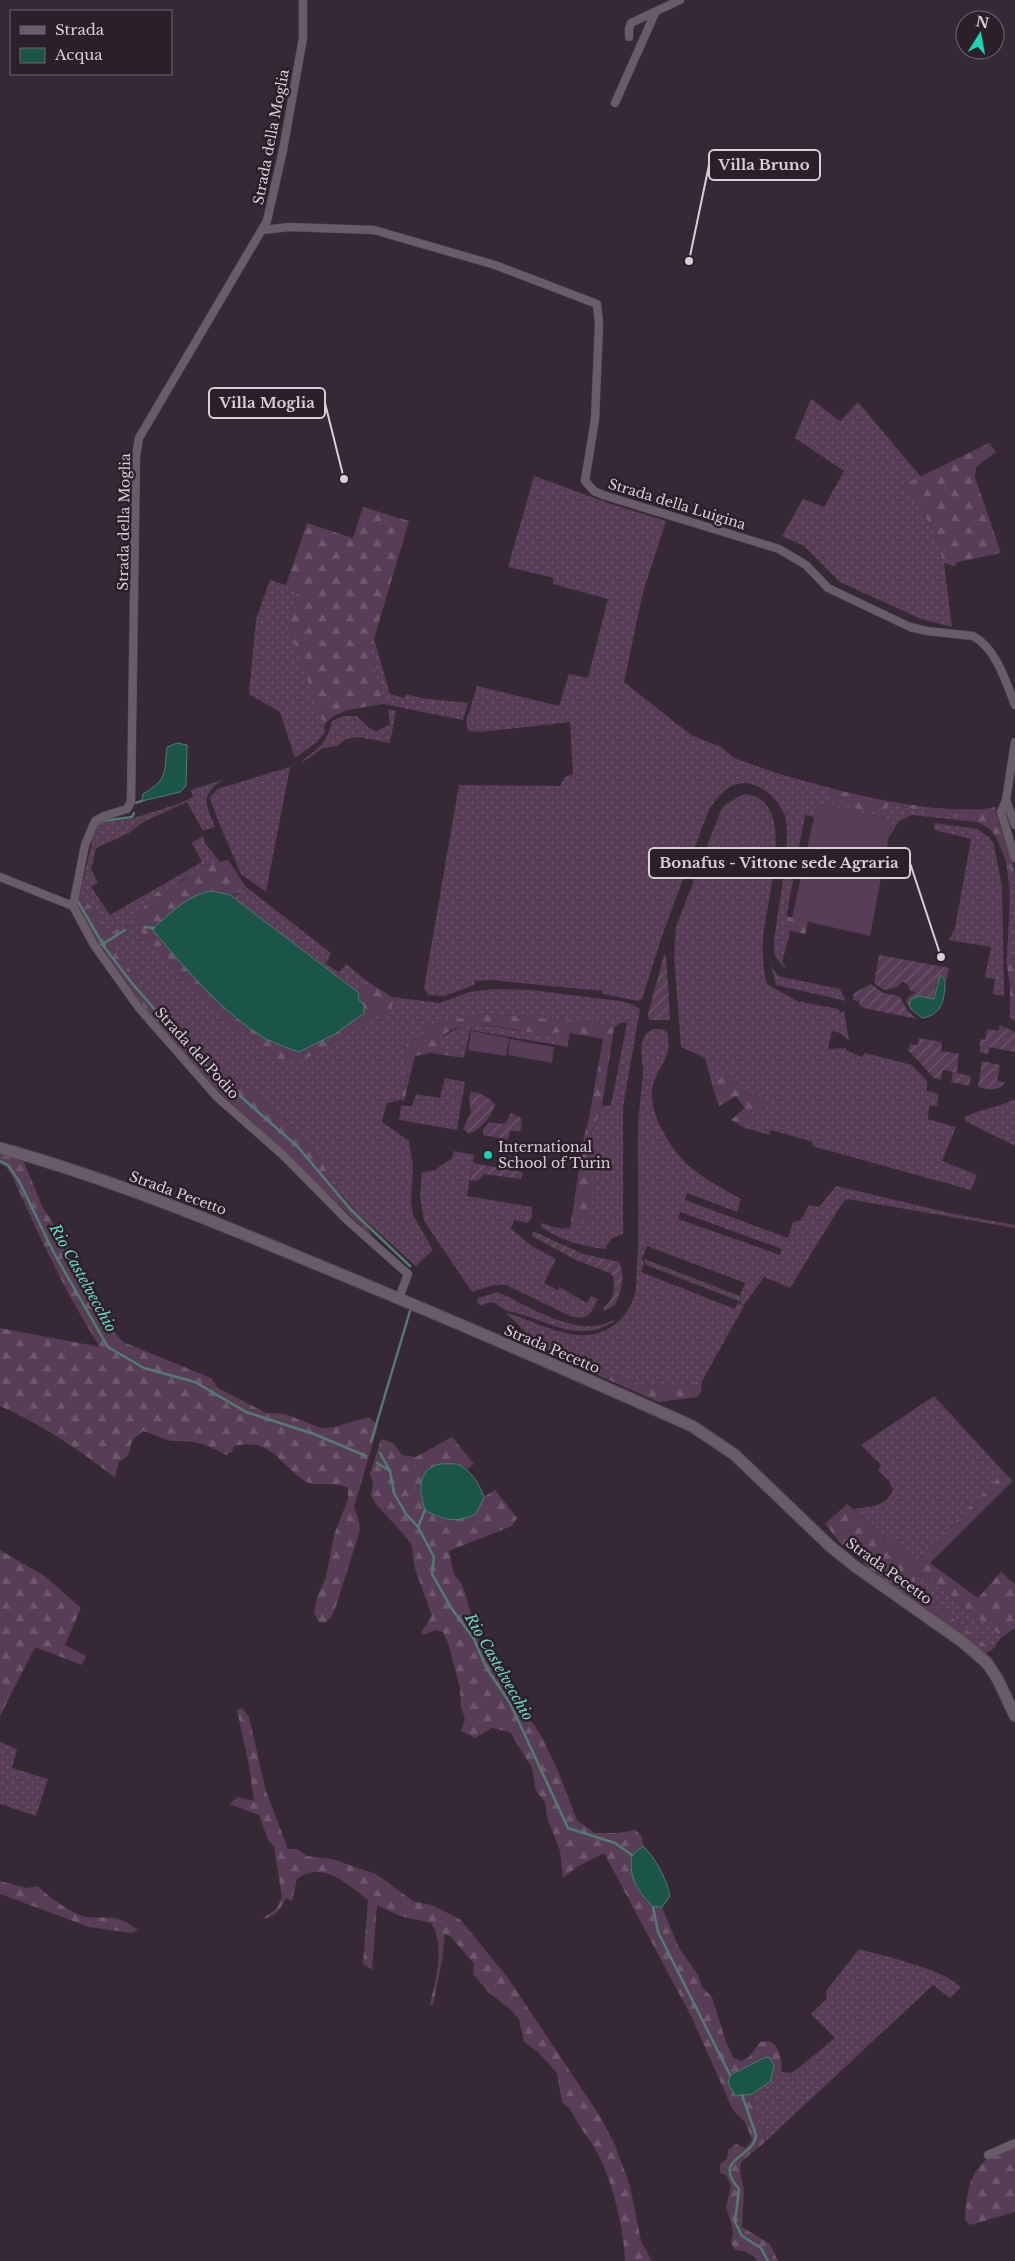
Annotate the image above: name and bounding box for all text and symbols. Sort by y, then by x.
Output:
legend [10,10,172,75]
north arrow [955,10,1005,60]
text: N [974,12,991,32]
text: Strada [55,20,105,39]
text: Acqua [54,45,103,64]
street label: Strada della Moglia [249,68,293,206]
callout: Villa Bruno [709,150,820,180]
text: Villa Bruno [717,155,810,174]
callout: Villa Moglia [209,388,325,418]
text: Villa Moglia [218,393,315,412]
street label: Strada della Moglia [114,453,134,591]
street label: Strada della Luigina [606,475,748,534]
callout: Bonafus - Vittone sede Agraria [649,848,910,878]
text: Bonafus - Vittone sede Agraria [659,853,899,872]
street label: Strada del Podio [151,1003,243,1103]
place label: International School of Turin [498,1138,611,1172]
marker: International School of Turin [482,1149,494,1161]
street label: Strada Pecetto [127,1167,229,1219]
water label: Rio Castelvecchio [45,1219,121,1335]
street label: Strada Pecetto [501,1321,603,1377]
street label: Strada Pecetto [842,1534,936,1608]
water label: Rio Castelvecchio [461,1609,538,1724]

